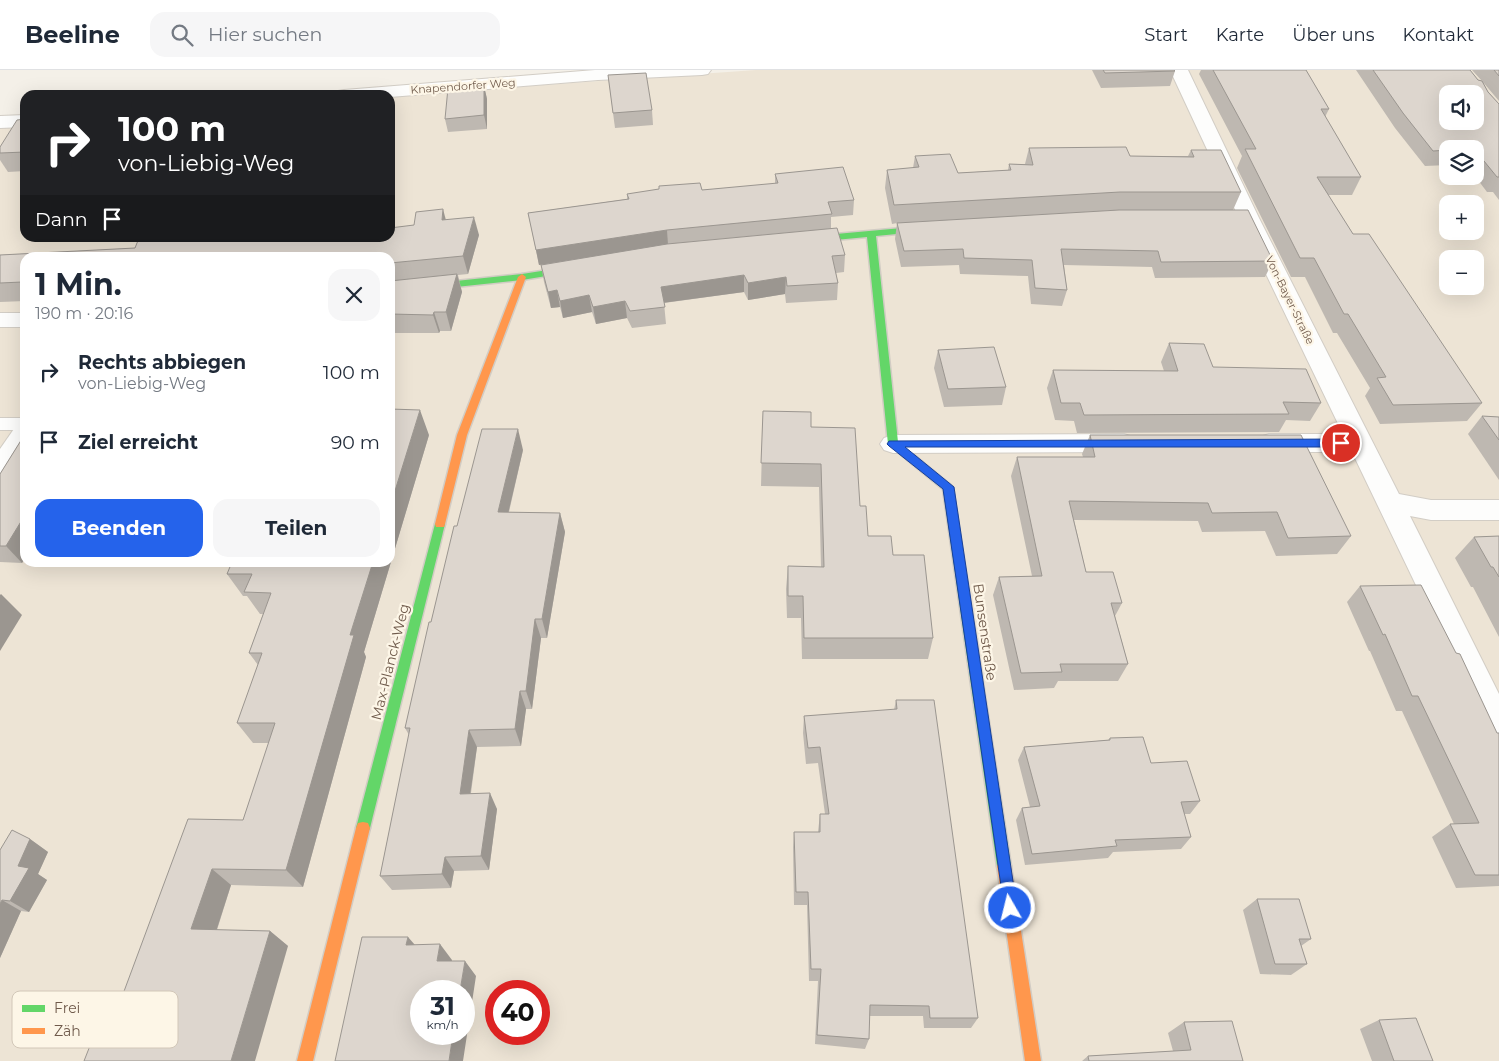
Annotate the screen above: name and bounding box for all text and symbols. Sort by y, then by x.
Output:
search box [150,12,500,57]
text: Beeline [25,20,120,49]
icon: search [168,21,196,49]
text: Hier suchen [208,23,322,46]
text: Start [1144,24,1188,46]
text: Karte [1216,24,1264,46]
text: Über uns [1292,24,1375,46]
text: Kontakt [1403,24,1474,46]
street label: Knapendorfer Weg [410,75,516,97]
map controls [1439,85,1484,295]
button: sound [1439,85,1484,130]
text: 100 m [118,107,226,150]
icon: right [35,110,100,175]
button: layers [1439,140,1484,185]
text: von-Liebig-Weg [118,150,294,177]
button: + [1439,195,1484,240]
icon: arrive [98,205,126,233]
text: Dann [35,208,88,231]
button: − [1439,250,1484,295]
street label: Von-Bayer-Straße [1263,254,1318,347]
text: 1 Min. [35,266,122,303]
button: close [328,269,380,321]
text: 190 m · 20:16 [35,304,133,323]
text: Rechts abbiegen [78,351,246,374]
icon: right [35,358,63,386]
text: 100 m [323,361,380,384]
text: von-Liebig-Weg [78,374,206,393]
pin [1320,422,1362,464]
icon: arrive [35,428,63,456]
icon: arrive [1327,429,1355,457]
text: Ziel erreicht [78,431,198,454]
text: 90 m [331,431,380,454]
button: Beenden [35,499,203,557]
button: Teilen [213,499,380,557]
street label: Bunsenstraße [969,582,1001,682]
street label: Max-Planck-Weg [367,602,413,722]
position arrow [983,881,1035,933]
speed limit sign: 40 [485,980,550,1045]
legend [12,991,178,1048]
text: 31 [430,991,455,1021]
text: Frei [54,999,80,1017]
text: km/h [426,1017,459,1032]
text: Zäh [54,1022,81,1040]

